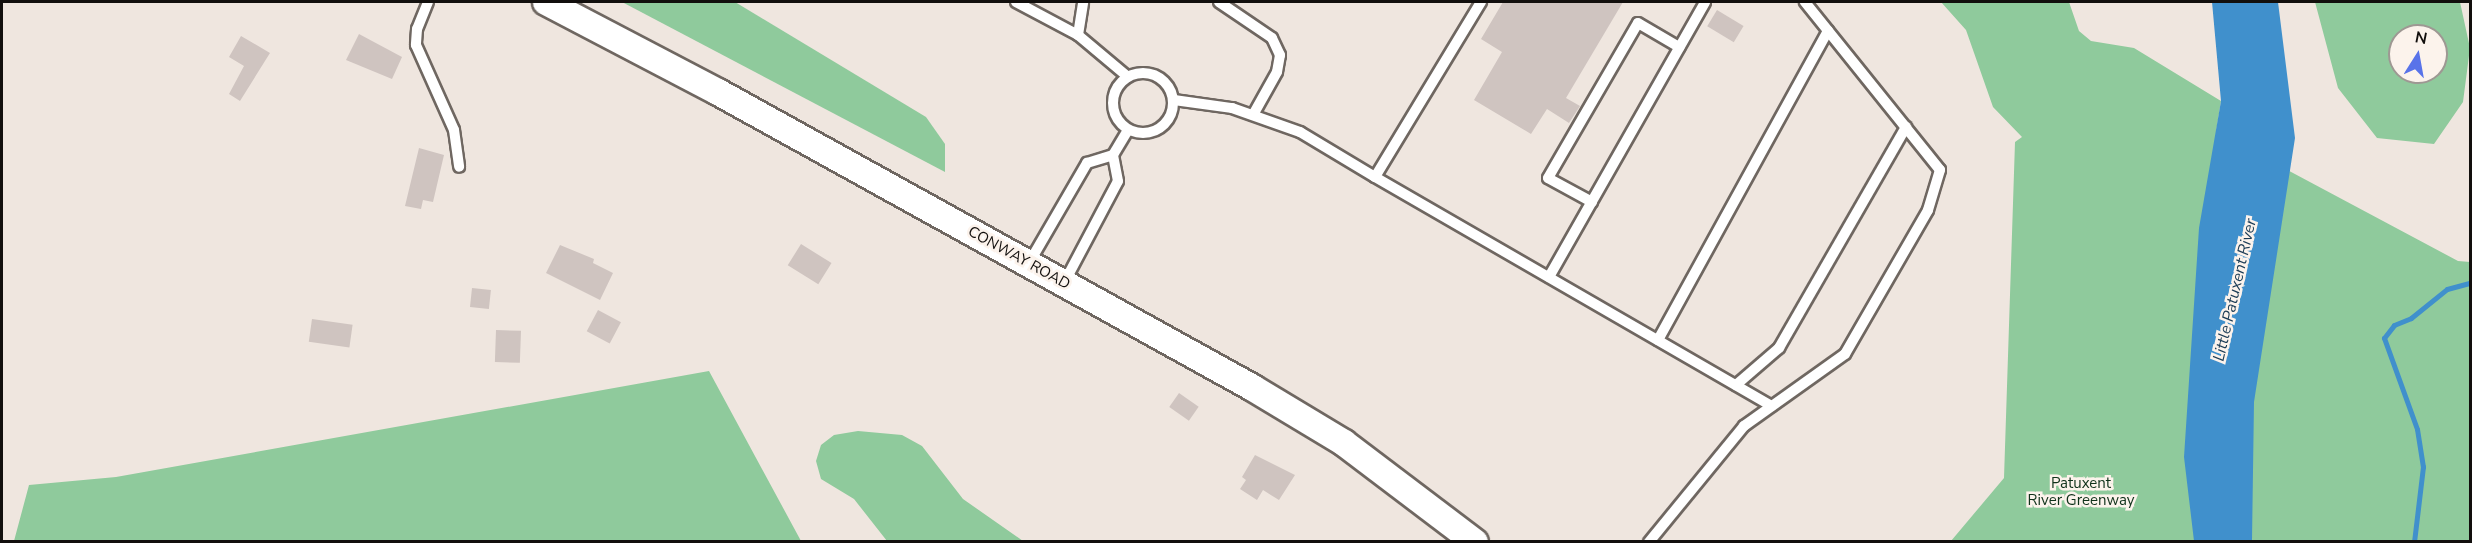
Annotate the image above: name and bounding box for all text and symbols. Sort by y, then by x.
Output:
north arrow [2388,24,2448,84]
text: N [2413,26,2429,50]
water label: Little Patuxent River [2209,217,2261,363]
street label: CONWAY ROAD [965,222,1073,294]
park label: Patuxent River Greenway [2028,474,2134,509]

